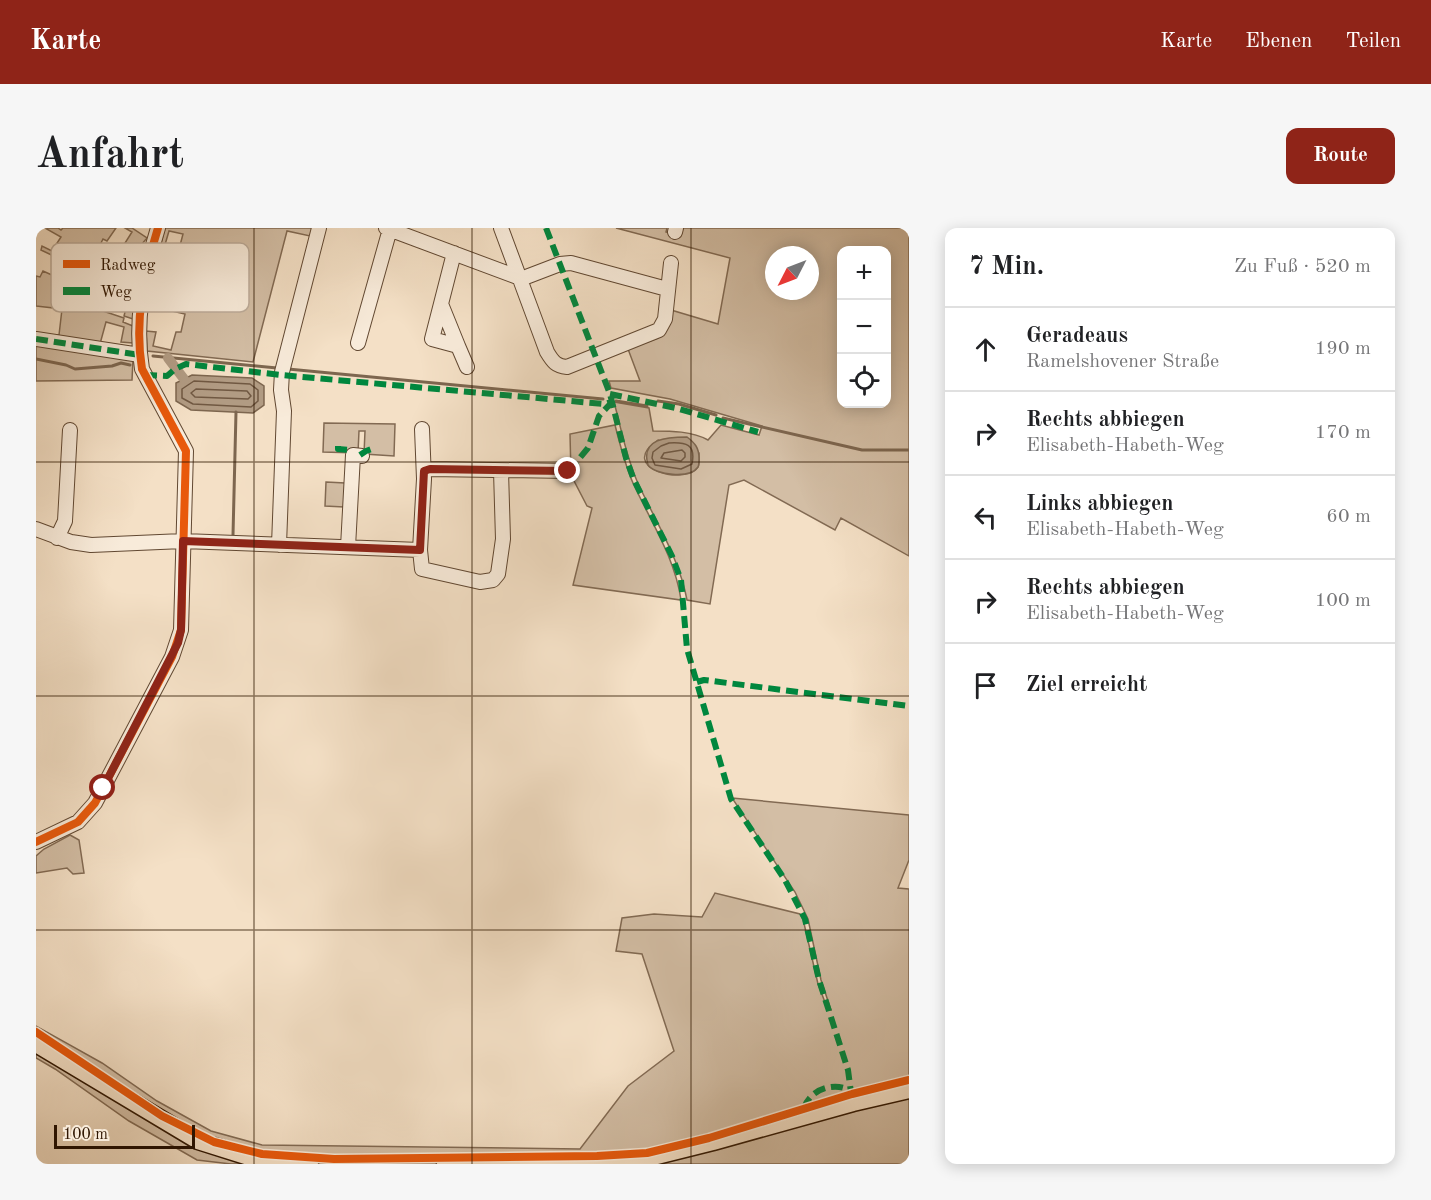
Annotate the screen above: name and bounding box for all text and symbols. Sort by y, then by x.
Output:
text: Karte [30,28,101,56]
text: Karte [1160,31,1212,52]
text: Ebenen [1245,31,1312,52]
text: Teilen [1345,31,1401,52]
button: Route [1286,128,1395,184]
text: Anfahrt [36,135,184,177]
legend [51,243,249,312]
north arrow [765,246,819,300]
map controls [837,246,891,408]
button: + [837,246,891,300]
text: 7 Min. [969,254,1044,280]
text: Zu Fuß · 520 m [1234,257,1371,277]
text: Radweg [100,258,156,274]
text: Weg [100,285,132,301]
button: − [837,300,891,354]
text: Geradeaus [1026,325,1128,347]
icon: ahead [969,333,1002,366]
text: 190 m [1315,339,1371,359]
text: Ramelshovener Straße [1026,352,1219,372]
button: locate [837,354,891,408]
text: Rechts abbiegen [1026,409,1185,431]
icon: right [969,417,1002,450]
text: 170 m [1315,423,1371,443]
text: Elisabeth-Habeth-Weg [1026,436,1224,456]
route end [554,457,580,483]
text: Links abbiegen [1026,493,1174,515]
icon: left [969,501,1002,534]
text: 60 m [1326,507,1371,527]
text: Elisabeth-Habeth-Weg [1026,520,1224,540]
text: Rechts abbiegen [1026,577,1185,599]
icon: right [969,585,1002,618]
text: 100 m [1315,591,1371,611]
text: Elisabeth-Habeth-Weg [1026,604,1224,624]
icon: arrive [969,669,1002,702]
text: Ziel erreicht [1026,674,1147,696]
route start [89,774,115,800]
scale bar [54,1122,195,1150]
text: 100 m [63,1127,108,1143]

